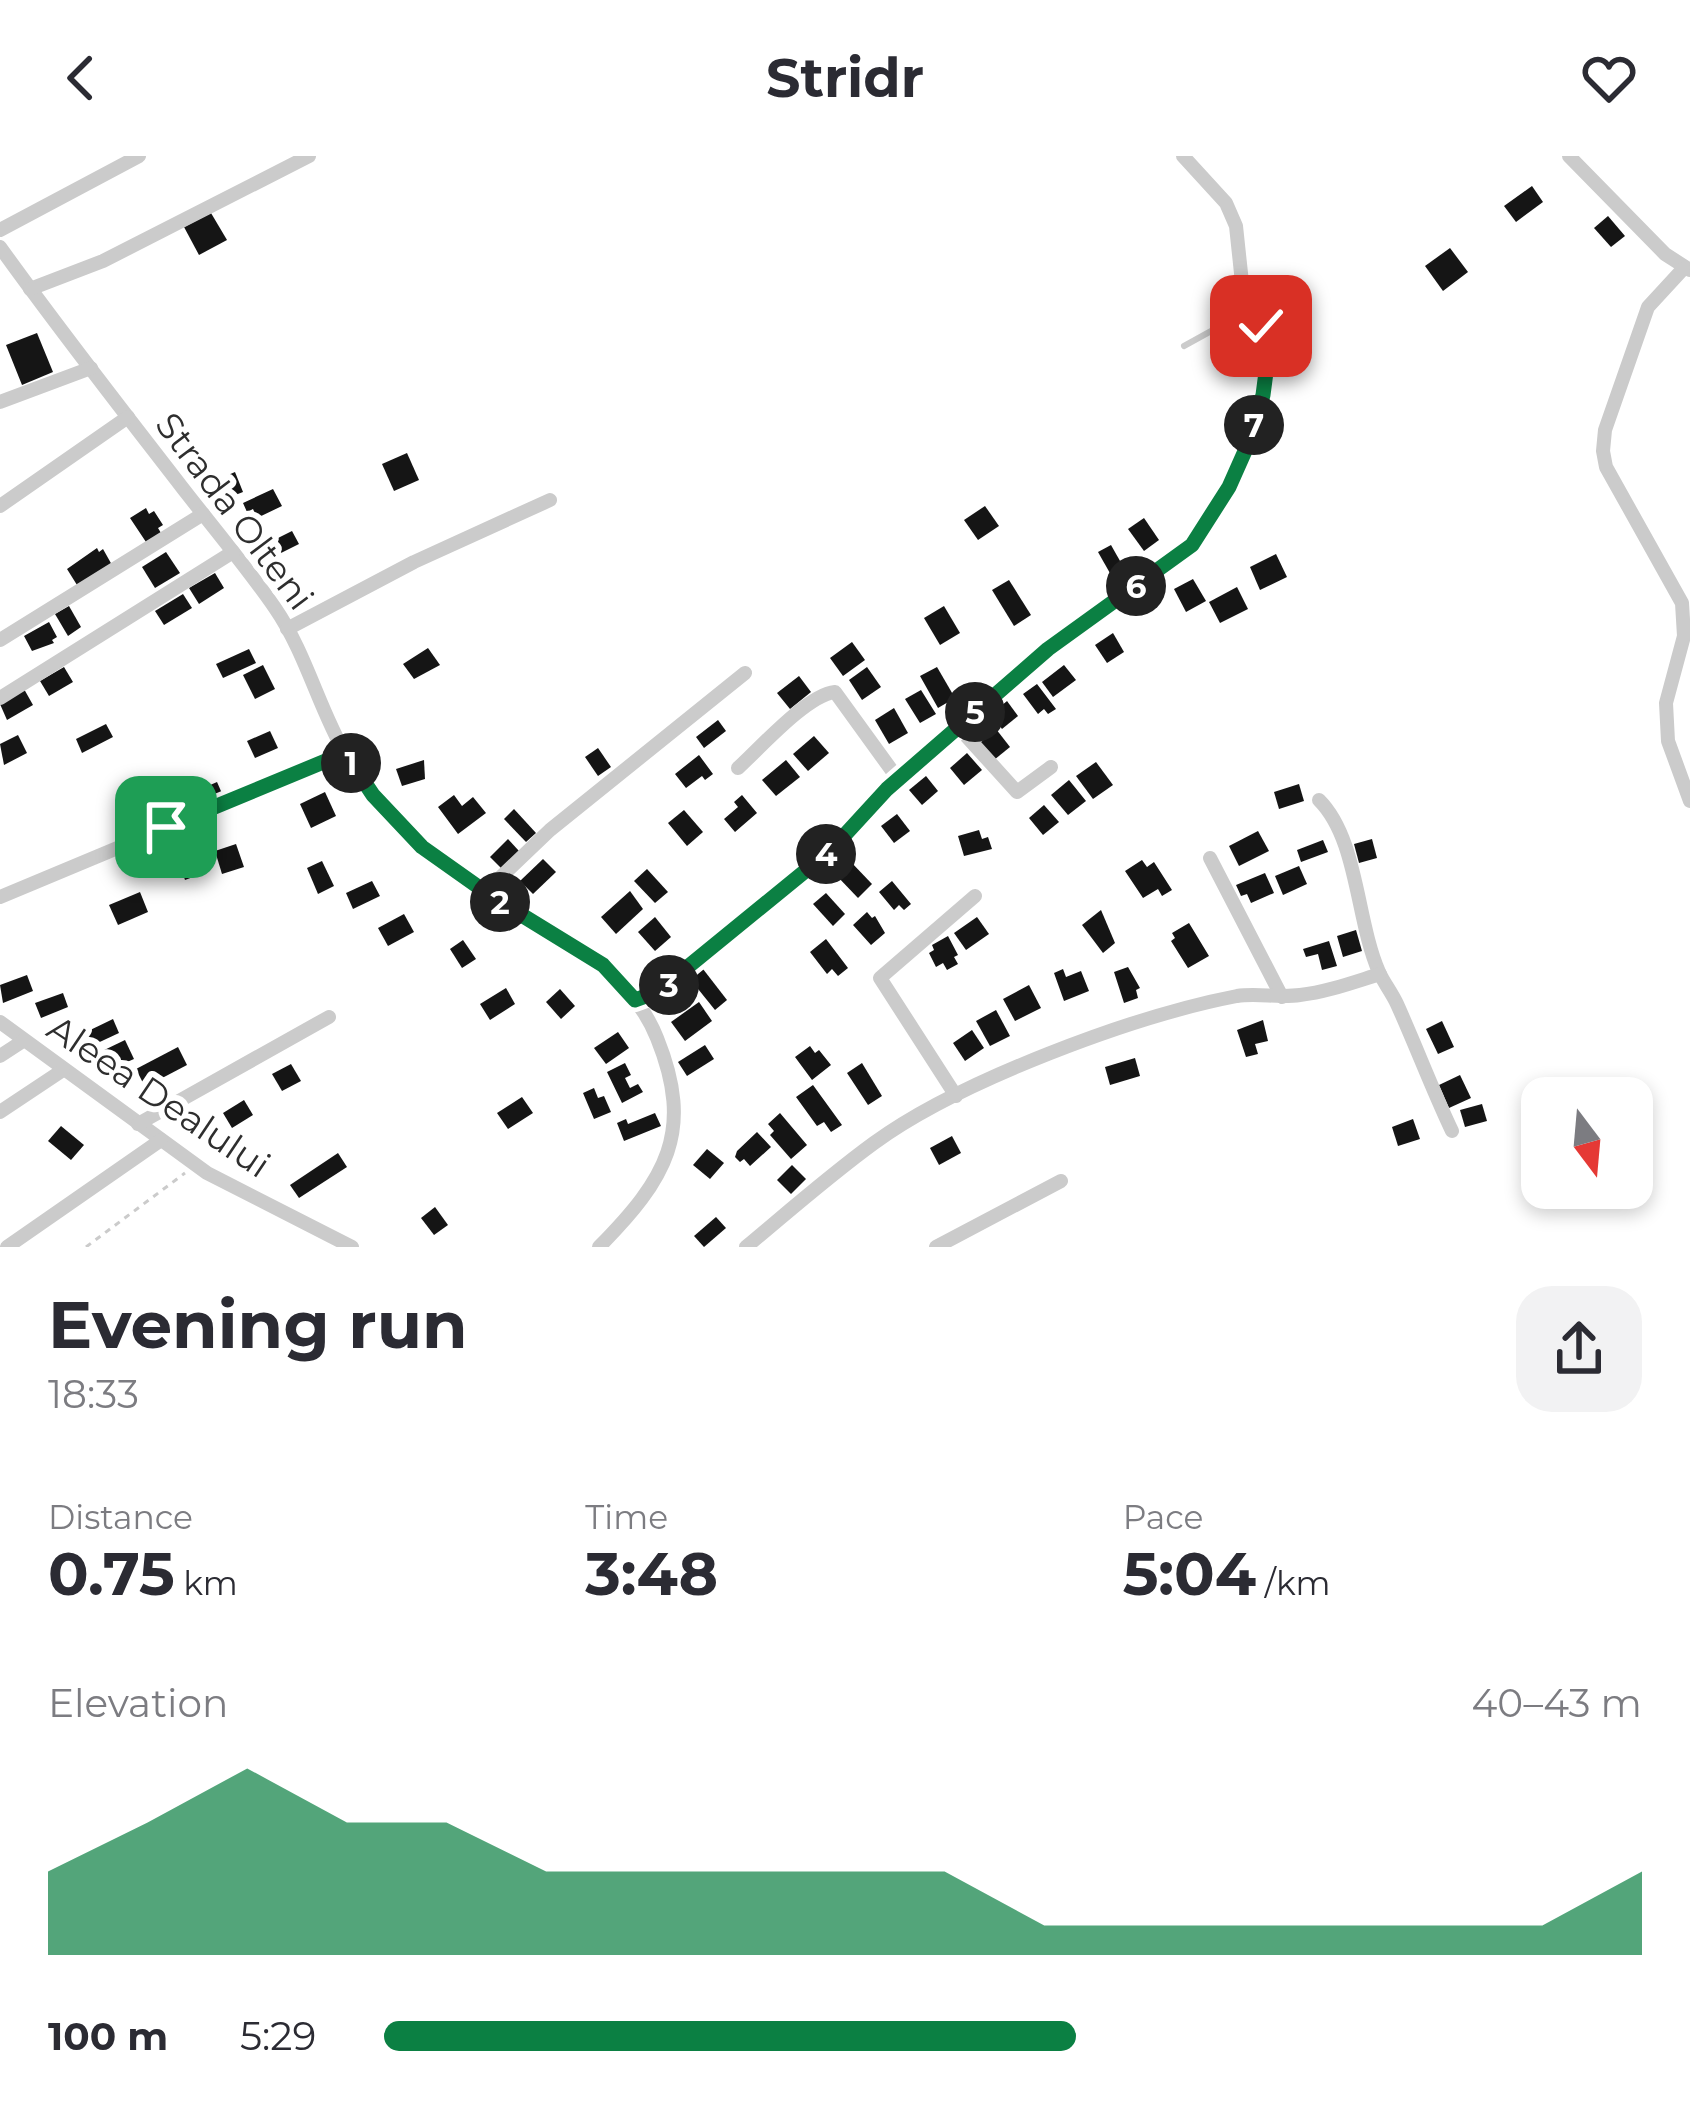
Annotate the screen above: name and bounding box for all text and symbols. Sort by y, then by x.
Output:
icon: back [48,45,114,111]
text: Stridr [766,45,924,111]
icon: heart [1576,45,1642,111]
pin [1210,275,1312,377]
icon: check [1228,293,1294,359]
pin: 7 [1224,395,1284,455]
street label: Strada Olteni [147,404,323,618]
text: 7 [1244,405,1264,445]
pin: 6 [1106,556,1166,616]
text: 6 [1125,566,1147,606]
pin: 5 [945,682,1005,742]
text: 5 [965,692,985,732]
pin: 1 [321,733,381,793]
text: 1 [345,743,357,783]
pin [115,776,217,878]
icon: arrive [133,794,199,860]
pin: 4 [796,824,856,884]
text: 4 [815,834,837,874]
pin: 2 [470,872,530,932]
text: 2 [490,882,510,922]
pin: 3 [639,955,699,1015]
text: 3 [659,965,679,1005]
street label: Aleea Dealului [39,1005,279,1187]
north arrow [1521,1077,1653,1209]
map controls [1521,1077,1653,1209]
text: Evening run [48,1284,468,1365]
button: share [1516,1286,1642,1412]
text: 18:33 [48,1370,139,1418]
text: Distance [48,1497,193,1537]
text: Time [585,1497,668,1537]
text: Pace [1123,1497,1204,1537]
text: 0.75 [48,1537,175,1610]
text: 3:48 [585,1537,718,1610]
text: 5:04 [1123,1537,1256,1610]
text: km [175,1563,238,1603]
text: /km [1256,1563,1331,1603]
text: Elevation [48,1679,228,1727]
text: 40–43 m [1472,1679,1642,1727]
text: 100 m [48,2012,168,2060]
text: 5:29 [240,2012,316,2060]

